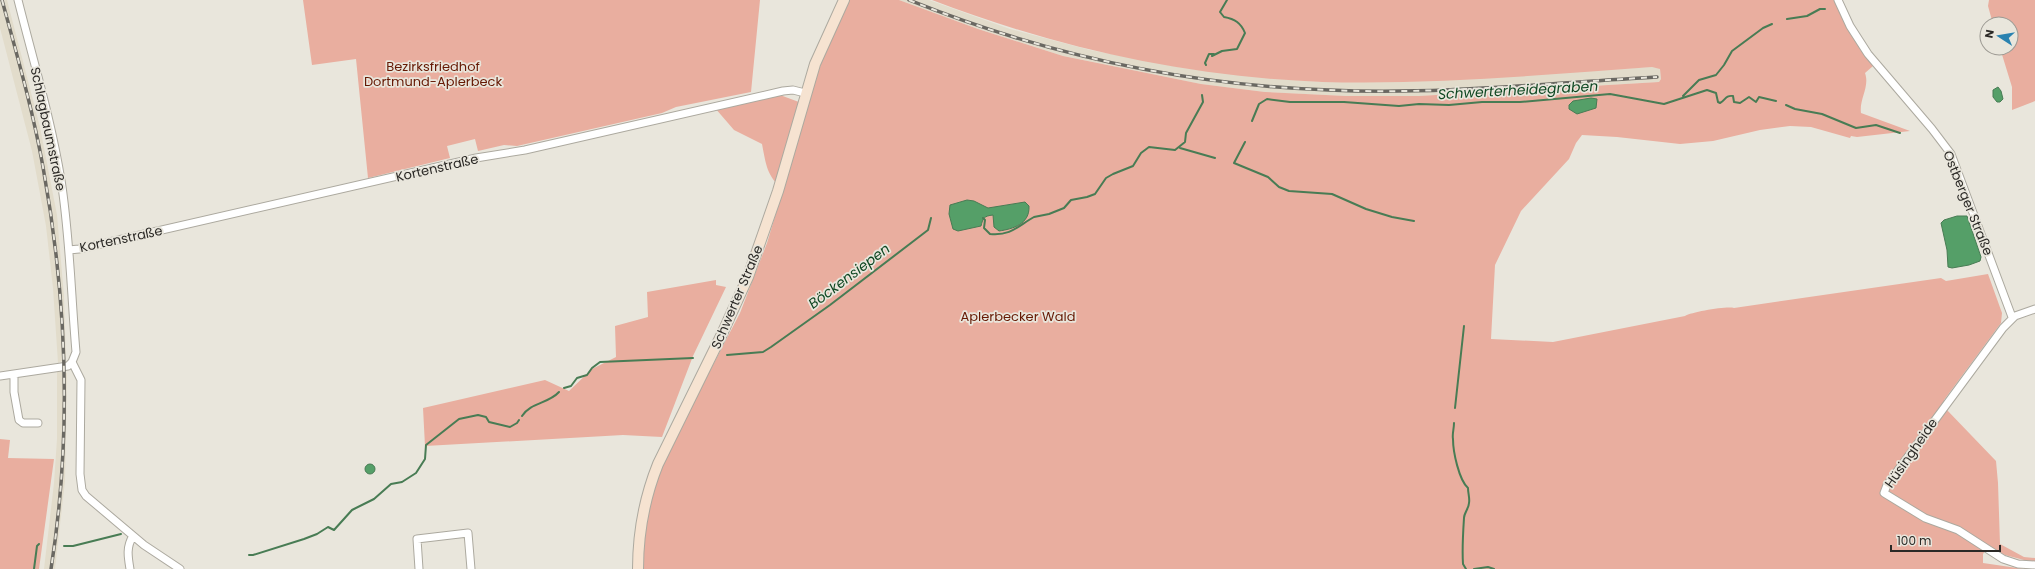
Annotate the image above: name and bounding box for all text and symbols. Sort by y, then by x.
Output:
north arrow [1979,16,2019,56]
text: N [1981,28,1998,40]
park label: Bezirksfriedhof Dortmund-Aplerbeck [364,57,502,91]
street label: Schlagbaumstraße [26,65,70,193]
water label: Schwerterheidegraben [1437,76,1599,104]
street label: Ostberger Straße [1938,148,1998,258]
street label: Kortenstraße [394,149,480,187]
street label: Kortenstraße [78,221,164,257]
water label: Böckensiepen [804,239,894,313]
street label: Schwerter Straße [706,242,768,352]
park label: Aplerbecker Wald [961,307,1075,326]
street label: Hüsingheide [1880,414,1942,492]
scale bar [1891,527,2000,553]
text: 100 m [1897,532,1931,549]

